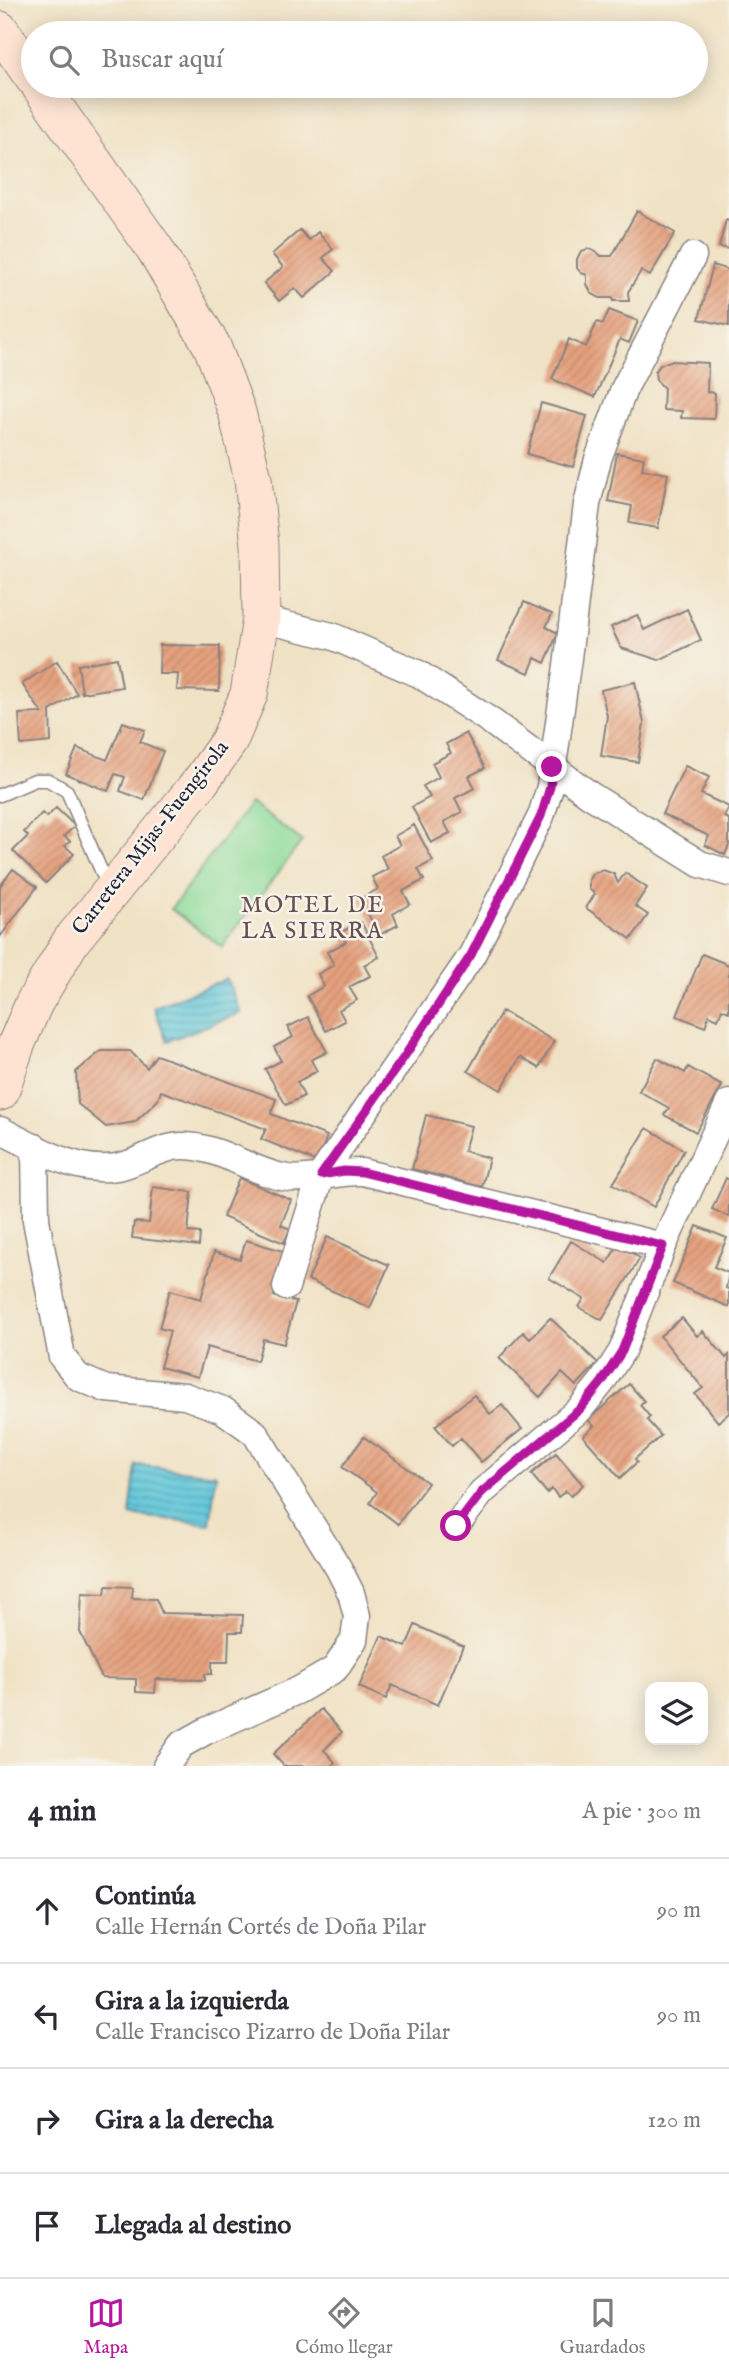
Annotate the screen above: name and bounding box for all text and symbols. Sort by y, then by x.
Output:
search box [21,21,708,98]
icon: search [45,41,83,79]
text: Buscar aquí [101,43,223,76]
street label: Carretera Mijas-Fuengirola [67,735,236,941]
route end [536,751,567,782]
district label: MOTEL DE LA SIERRA [241,891,385,946]
route start [440,1510,471,1541]
map controls [645,1682,708,1745]
button: layers [645,1682,708,1745]
text: 4 min [28,1793,96,1831]
text: A pie · 300 m [582,1797,701,1826]
text: Continúa [95,1880,196,1913]
icon: ahead [28,1892,66,1930]
text: 90 m [657,1896,701,1925]
text: Calle Hernán Cortés de Doña Pilar [95,1913,426,1942]
text: Gira a la izquierda [95,1985,289,2018]
icon: left [28,1997,66,2035]
text: 90 m [657,2001,701,2030]
text: Calle Francisco Pizarro de Doña Pilar [95,2018,450,2047]
icon: right [28,2102,66,2140]
text: Gira a la derecha [95,2104,274,2137]
text: 120 m [648,2106,701,2135]
icon: arrive [28,2207,66,2245]
text: Llegada al destino [95,2209,291,2242]
tab: Mapa [84,2294,128,2360]
tab: Cómo llegar [295,2294,393,2360]
tab: Guardados [560,2294,645,2360]

